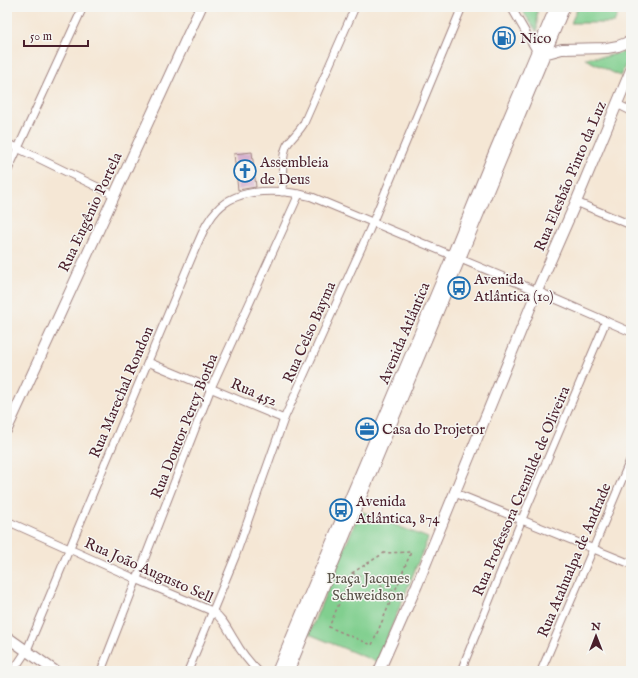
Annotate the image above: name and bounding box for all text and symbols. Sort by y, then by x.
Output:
scale bar [24,22,88,48]
fuel station icon: Nico [491,25,517,51]
text: 50 m [30,29,52,44]
place label: Nico [520,29,551,48]
street label: Rua Elesbão Pinto da Luz [530,98,611,254]
street label: Rua Eugênio Portela [54,149,127,275]
place label: Assembleia de Deus [259,153,329,189]
church icon: Assembleia de Deus [232,158,258,184]
place label: Avenida Atlântica (10) [473,270,554,306]
bus stop icon: Avenida Atlântica (10) [446,275,472,301]
street label: Rua Celso Bayma [279,278,340,386]
street label: Avenida Atlântica [374,279,435,388]
street label: Rua Marechal Rondon [85,323,158,461]
street label: Rua Doutor Percy Borba [147,350,222,501]
street label: Rua 452 [228,374,280,411]
street label: Rua Professora Cremilde de Oliveira [469,383,575,599]
office icon: Casa do Projetor [354,416,380,442]
place label: Casa do Projetor [382,420,485,439]
street label: Rua Atahualpa de Andrade [533,480,616,640]
place label: Avenida Atlântica, 874 [355,492,440,528]
bus stop icon: Avenida Atlântica, 874 [328,497,354,523]
street label: Rua João Augusto Sell [81,534,217,608]
park label: Praça Jacques Schweidson [327,569,409,605]
north arrow [576,616,616,656]
text: N [590,620,601,634]

